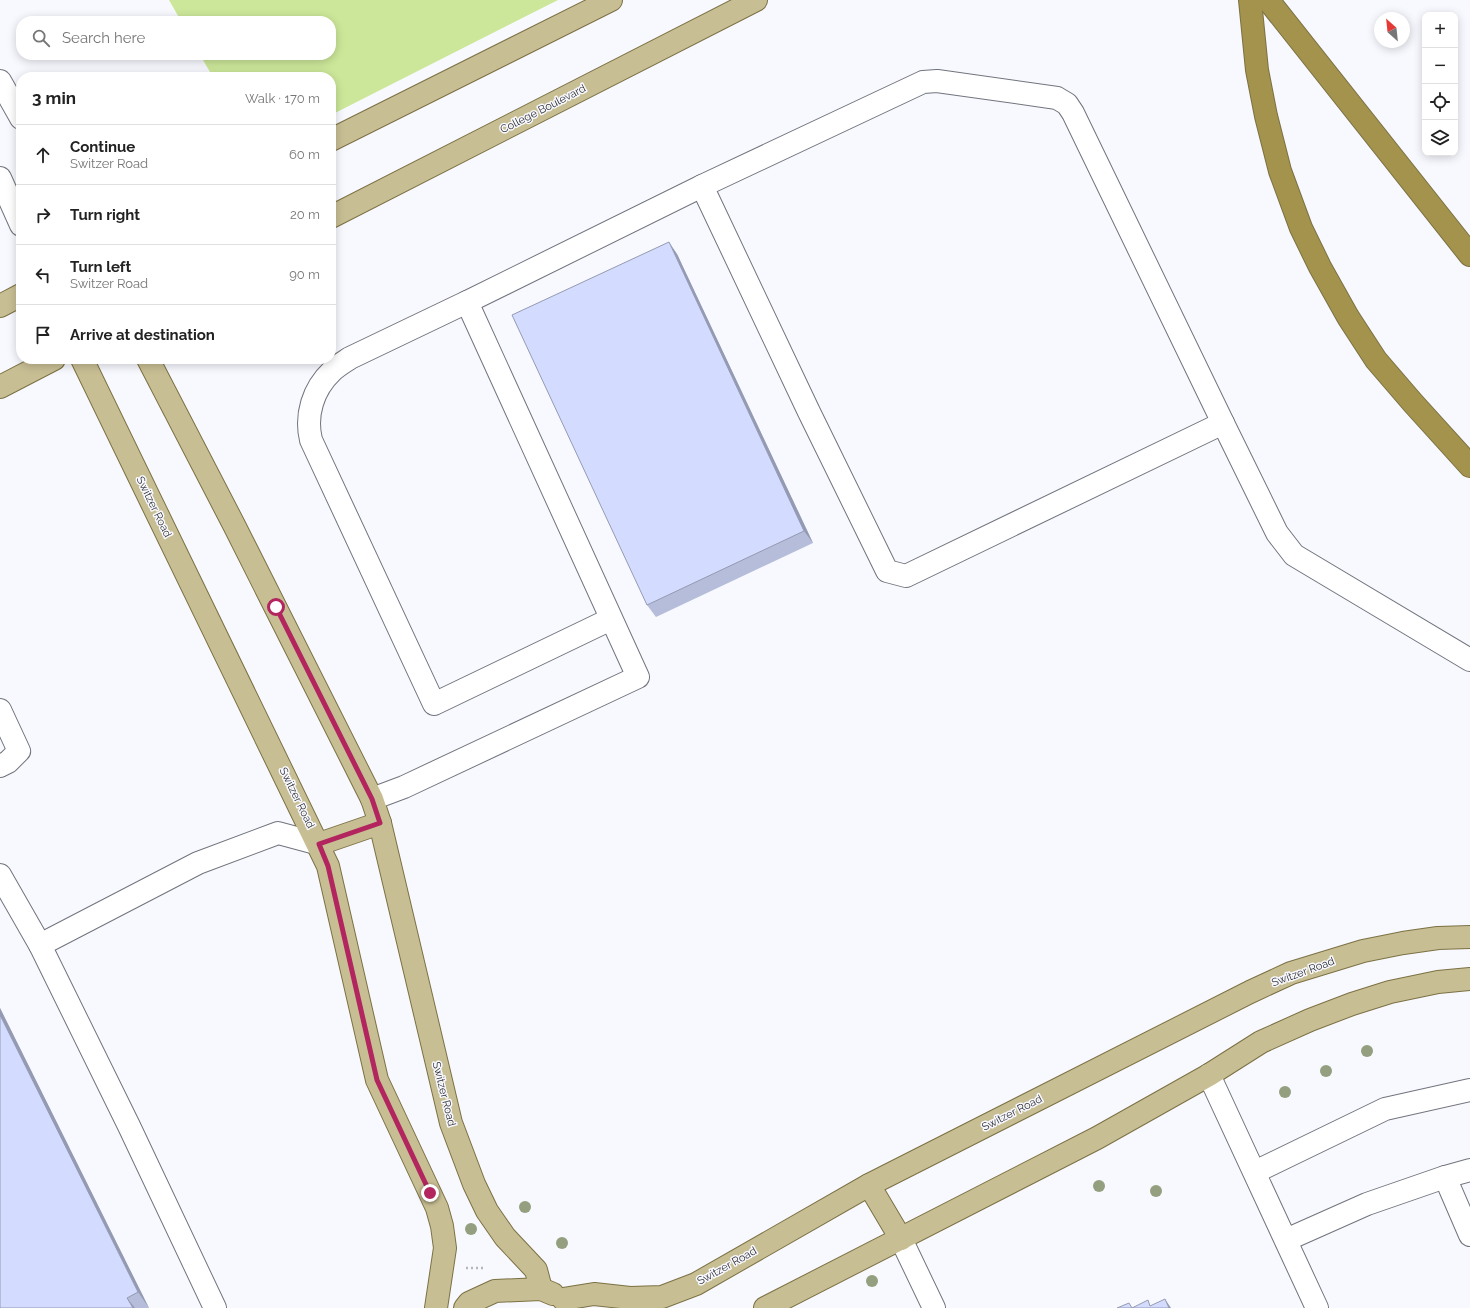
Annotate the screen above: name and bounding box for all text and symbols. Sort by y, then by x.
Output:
north arrow [1374,12,1410,48]
map controls [1422,12,1458,156]
button: + [1422,12,1458,48]
search box [16,16,336,60]
icon: search [30,27,52,49]
text: Search here [62,29,145,47]
button: − [1422,48,1458,84]
street label: College Boulevard [498,82,588,136]
button: locate [1422,84,1458,120]
text: 3 min [32,88,76,108]
text: Walk · 170 m [245,91,320,106]
button: layers [1422,120,1458,156]
text: Continue [70,138,135,156]
icon: ahead [32,144,54,166]
text: 60 m [289,147,320,162]
text: Switzer Road [70,156,148,171]
icon: right [32,204,54,226]
text: Turn right [70,206,140,224]
text: 20 m [290,207,320,222]
text: Turn left [70,258,131,276]
icon: left [32,264,54,286]
text: 90 m [289,267,320,282]
text: Switzer Road [70,276,148,291]
icon: arrive [32,324,54,346]
text: Arrive at destination [70,326,215,344]
street label: Switzer Road [134,474,174,540]
route start [267,598,285,616]
street label: Switzer Road [277,765,317,831]
street label: Switzer Road [1270,955,1336,989]
street label: Switzer Road [430,1060,458,1128]
street label: Switzer Road [980,1092,1045,1134]
route end [421,1184,439,1202]
street label: Switzer Road [695,1244,759,1288]

